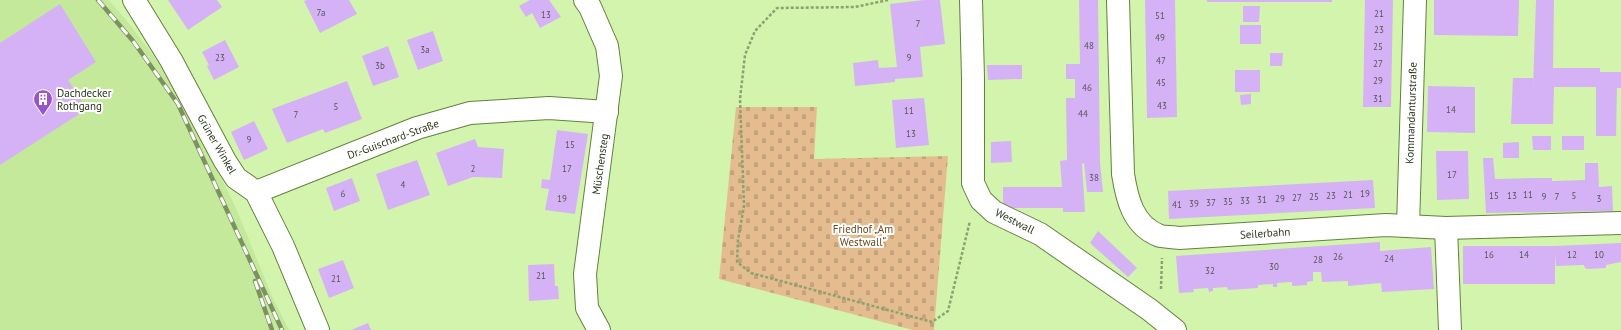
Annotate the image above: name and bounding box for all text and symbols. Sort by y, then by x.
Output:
house number: 7a [317,7,325,18]
house number: 21 [1374,8,1384,19]
house number: 13 [541,9,551,20]
house number: 51 [1155,10,1165,21]
house number: 7 [916,18,921,29]
house number: 23 [1374,24,1384,35]
house number: 49 [1155,32,1165,43]
house number: 48 [1084,40,1094,51]
house number: 25 [1373,41,1383,52]
house number: 3a [420,44,430,55]
house number: 23 [215,52,225,63]
house number: 9 [907,52,912,63]
house number: 47 [1156,55,1166,66]
house number: 27 [1373,58,1383,69]
house number: 3b [375,60,385,71]
street label: Kommandanturstraße [1402,61,1420,164]
house number: 29 [1373,75,1383,86]
house number: 45 [1156,77,1166,88]
house number: 46 [1082,82,1092,93]
place label: Dachdecker Rothgang [57,86,112,113]
building icon: Dachdecker Rothgang [32,88,54,116]
house number: 31 [1373,93,1383,104]
house number: 43 [1157,100,1167,111]
house number: 5 [334,101,339,112]
house number: 14 [1446,104,1456,115]
house number: 11 [904,105,914,116]
house number: 44 [1078,108,1088,119]
house number: 7 [294,109,299,120]
street label: Grüner Winkel [194,112,240,177]
street label: Dr.-Guischard-Straße [345,116,441,162]
house number: 13 [906,128,916,139]
street label: Müschensteg [589,133,611,195]
house number: 9 [247,134,252,145]
house number: 15 [565,139,575,150]
house number: 2 [471,163,476,174]
house number: 17 [562,163,572,174]
house number: 17 [1447,169,1457,180]
house number: 38 [1089,172,1099,183]
house number: 4 [401,179,406,190]
house number: 6 [341,188,346,199]
house number: 19 [1360,188,1370,199]
house number: 21 [1343,189,1353,200]
house number: 11 [1523,189,1533,200]
house number: 23 [1326,190,1336,201]
house number: 15 [1489,190,1499,201]
house number: 13 [1507,190,1517,201]
house number: 5 [1572,190,1577,201]
house number: 25 [1309,191,1319,202]
house number: 9 [1542,191,1547,202]
house number: 7 [1555,191,1560,202]
house number: 27 [1292,192,1302,203]
house number: 19 [557,193,567,204]
house number: 29 [1275,193,1285,204]
house number: 3 [1597,193,1602,204]
house number: 31 [1257,194,1267,205]
house number: 33 [1240,195,1250,206]
house number: 35 [1223,196,1233,207]
house number: 37 [1206,197,1216,208]
house number: 39 [1189,198,1199,209]
house number: 41 [1172,199,1182,210]
street label: Westwall [993,205,1038,237]
park label: Friedhof „Am Westwall“ [833,222,893,249]
street label: Seilerbahn [1239,224,1291,242]
house number: 16 [1484,249,1494,260]
house number: 14 [1519,249,1529,260]
house number: 12 [1567,249,1577,260]
house number: 10 [1594,249,1604,260]
house number: 26 [1333,251,1343,262]
house number: 24 [1384,253,1394,264]
house number: 28 [1313,254,1323,265]
house number: 30 [1269,261,1279,272]
house number: 32 [1205,265,1215,276]
house number: 21 [536,270,546,281]
house number: 21 [331,273,341,284]

